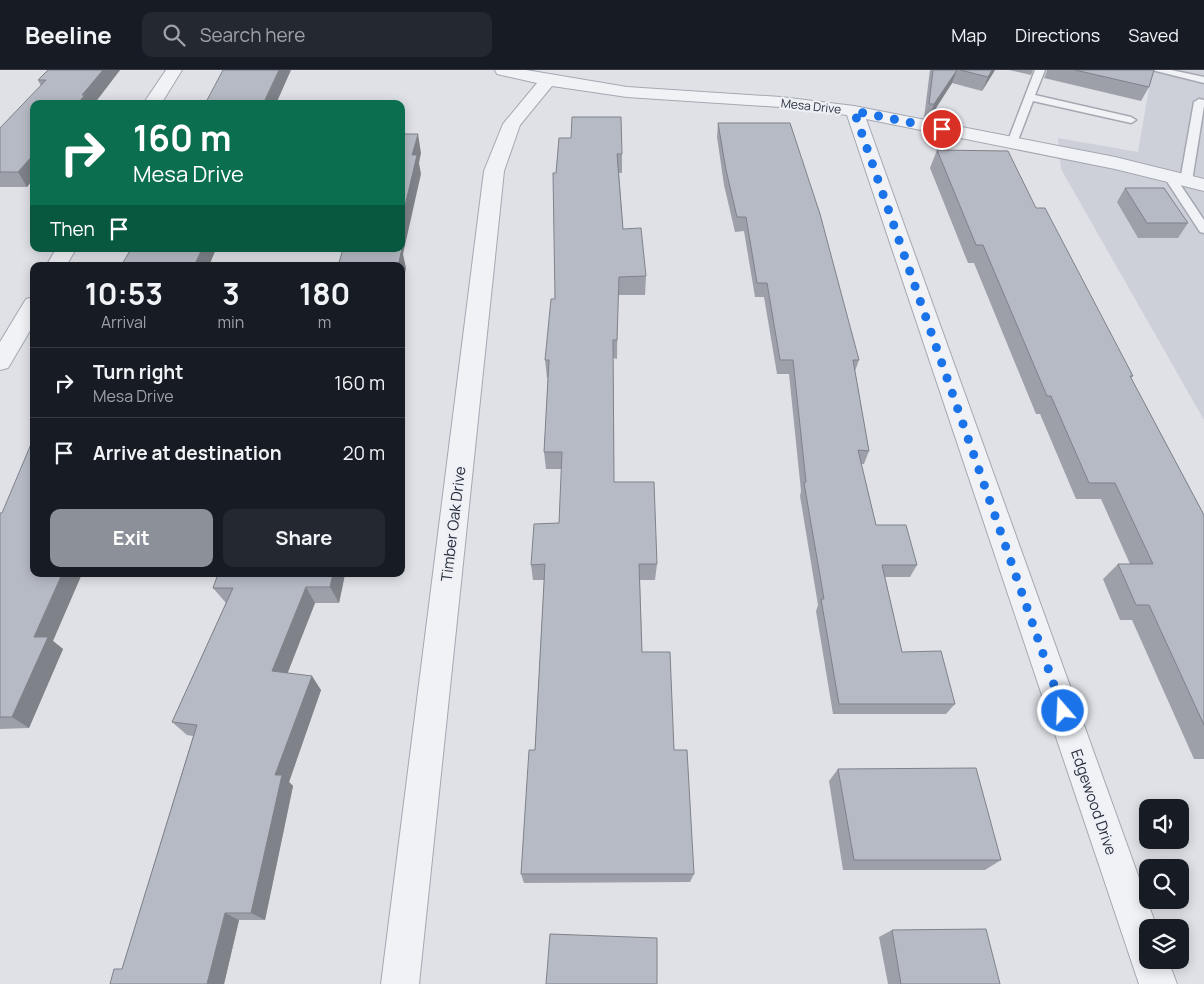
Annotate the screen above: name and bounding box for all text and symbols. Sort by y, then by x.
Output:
search box [142,12,492,57]
text: Beeline [25,18,112,51]
icon: search [160,21,188,49]
text: Search here [200,22,305,48]
text: Map [951,23,987,47]
text: Directions [1015,23,1100,47]
text: Saved [1128,23,1179,47]
street label: Mesa Drive [780,94,842,118]
pin [921,108,963,150]
text: 160 m [133,114,232,162]
icon: arrive [928,115,956,143]
icon: right [50,120,115,185]
text: Mesa Drive [133,159,244,189]
icon: arrive [105,215,133,243]
text: Then [50,216,95,242]
text: 10:53 [85,273,163,314]
text: 3 [222,273,240,314]
text: 180 [299,273,350,314]
text: Arrival [101,311,147,333]
text: min [218,311,244,333]
text: m [318,311,331,333]
text: Turn right [93,359,183,385]
icon: right [50,369,78,397]
text: 160 m [334,370,385,396]
text: Mesa Drive [93,385,174,407]
icon: arrive [50,439,78,467]
text: Arrive at destination [93,440,282,466]
text: 20 m [343,440,385,466]
street label: Timber Oak Drive [436,465,471,583]
button: Exit [50,509,213,567]
button: Share [223,509,385,567]
position arrow [1036,684,1088,736]
street label: Edgewood Drive [1066,746,1122,858]
map controls [1139,799,1189,969]
button: sound [1139,799,1189,849]
button: search [1139,859,1189,909]
button: layers [1139,919,1189,969]

